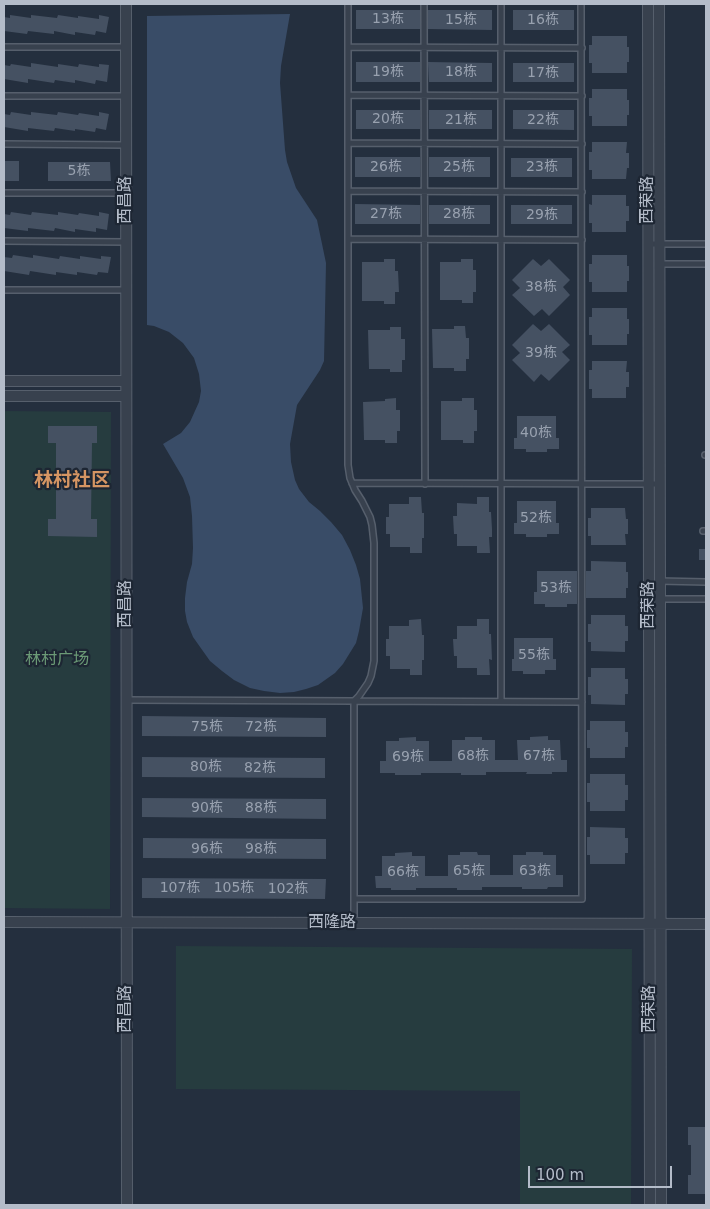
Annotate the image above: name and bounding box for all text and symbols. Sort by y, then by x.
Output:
house number: 13栋 [372,11,404,27]
house number: 15栋 [445,12,477,28]
house number: 16栋 [527,12,559,28]
house number: 19栋 [372,64,404,80]
house number: 18栋 [445,64,477,80]
house number: 17栋 [527,65,559,81]
house number: 20栋 [372,111,404,127]
house number: 21栋 [445,112,477,128]
house number: 22栋 [527,112,559,128]
house number: 26栋 [370,159,402,175]
house number: 25栋 [443,159,475,175]
house number: 23栋 [526,159,558,175]
house number: 5栋 [68,163,90,179]
street label: 西昌路 [116,176,136,224]
street label: 西荣路 [638,176,658,224]
house number: 27栋 [370,206,402,222]
house number: 28栋 [443,206,475,222]
house number: 29栋 [526,207,558,223]
house number: 38栋 [525,279,557,295]
house number: 39栋 [525,345,557,361]
house number: 40栋 [520,425,552,441]
district label: 林村社区 [34,470,110,492]
house number: 52栋 [520,510,552,526]
street label: 西昌路 [116,580,136,628]
house number: 53栋 [540,580,572,596]
street label: 西荣路 [639,581,659,629]
house number: 55栋 [518,647,550,663]
park label: 林村广场 [25,650,89,670]
house number: 75栋 [191,719,223,735]
house number: 72栋 [245,719,277,735]
house number: 68栋 [457,748,489,764]
house number: 67栋 [523,748,555,764]
house number: 69栋 [392,749,424,765]
house number: 80栋 [190,759,222,775]
house number: 82栋 [244,760,276,776]
house number: 90栋 [191,800,223,816]
house number: 88栋 [245,800,277,816]
house number: 96栋 [191,841,223,857]
house number: 98栋 [245,841,277,857]
house number: 65栋 [453,863,485,879]
house number: 63栋 [519,863,551,879]
house number: 66栋 [387,864,419,880]
house number: 107栋 [160,880,200,896]
house number: 105栋 [214,880,254,896]
house number: 102栋 [268,881,308,897]
street label: 西隆路 [308,913,356,933]
street label: 西昌路 [116,985,136,1033]
street label: 西荣路 [640,985,660,1033]
scale bar [530,1156,674,1188]
text: 100 m [536,1166,584,1184]

